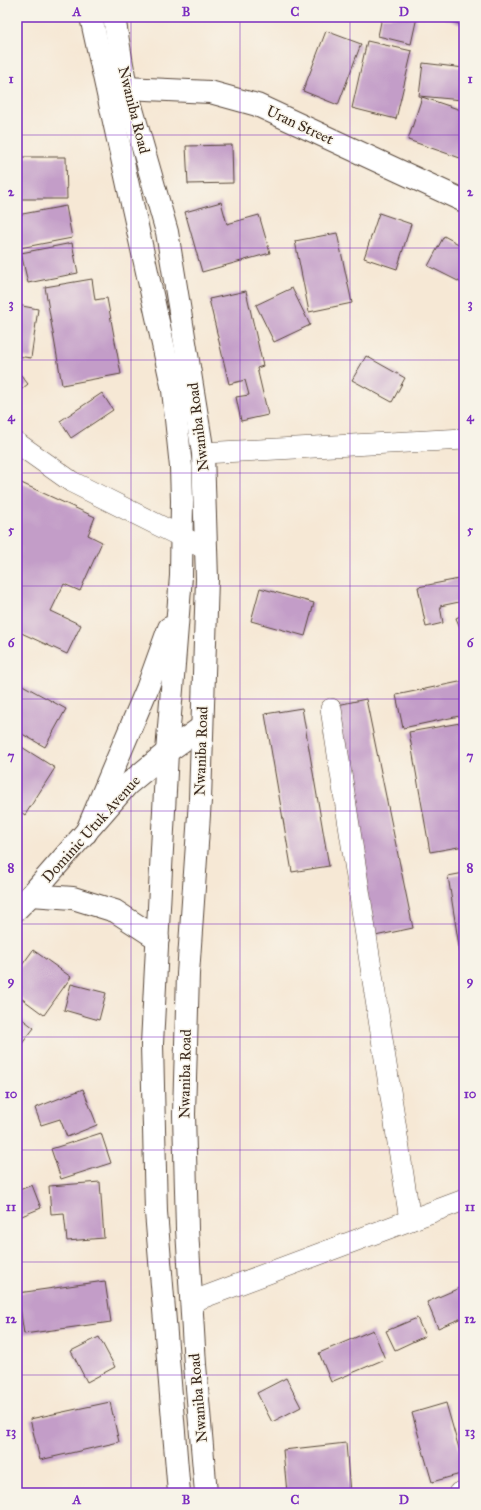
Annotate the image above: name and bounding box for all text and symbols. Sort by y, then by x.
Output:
text: A [72,4,82,20]
text: B [182,4,191,20]
text: C [291,4,300,20]
text: D [399,4,409,20]
street label: Nwaniba Road [114,64,154,156]
text: 1 [8,71,14,87]
text: 1 [467,71,473,87]
street label: Uran Street [264,102,337,149]
text: 2 [8,184,15,200]
text: 2 [467,184,474,200]
text: 3 [8,296,14,312]
text: 3 [467,296,473,312]
street label: Nwaniba Road [184,381,212,473]
text: 4 [7,409,15,425]
text: 4 [466,409,474,425]
text: 5 [8,522,15,538]
text: 5 [467,522,474,538]
text: 6 [8,635,16,651]
text: 6 [467,635,475,651]
street label: Nwaniba Road [190,705,212,796]
text: 7 [8,748,15,764]
text: 7 [467,748,474,764]
street label: Dominic Utuk Avenue [38,772,144,886]
text: 8 [8,860,15,876]
text: 8 [467,860,474,876]
text: 9 [8,973,15,989]
text: 9 [467,973,474,989]
street label: Nwaniba Road [175,1029,195,1119]
text: 10 [5,1086,18,1102]
text: 10 [464,1086,477,1102]
text: 11 [6,1199,16,1215]
text: 11 [465,1199,475,1215]
text: 12 [5,1311,17,1327]
text: 12 [464,1311,476,1327]
street label: Nwaniba Road [185,1352,211,1443]
text: 13 [6,1424,16,1440]
text: 13 [465,1424,475,1440]
text: A [72,1492,82,1508]
text: B [182,1492,191,1508]
text: C [291,1492,300,1508]
text: D [399,1492,409,1508]

